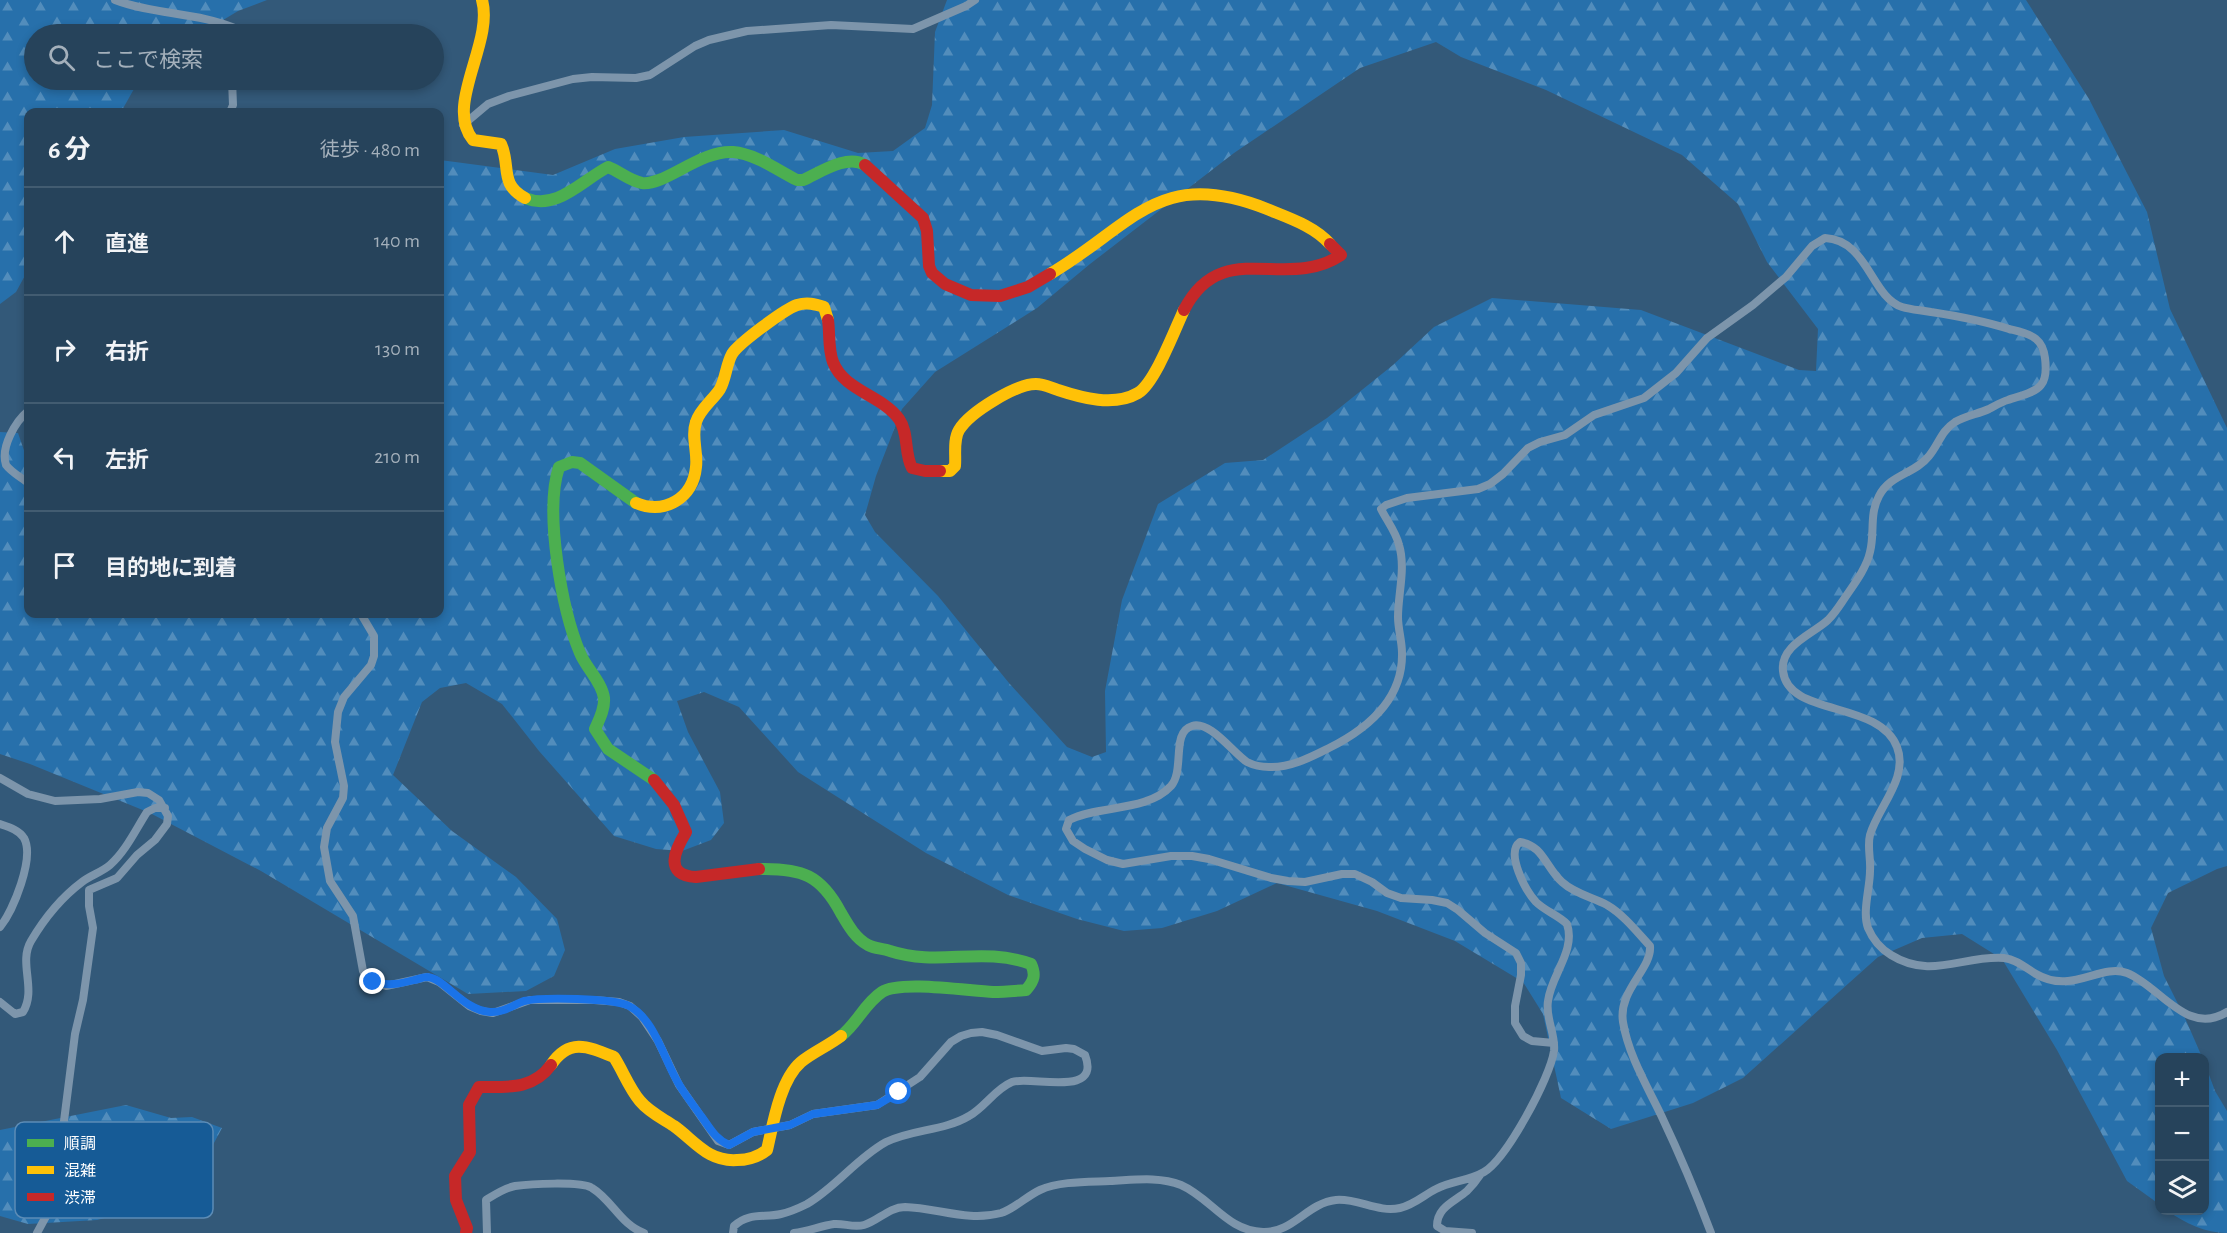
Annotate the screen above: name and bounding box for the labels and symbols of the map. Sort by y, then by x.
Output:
route end [359,968,385,994]
route start [885,1078,911,1104]
legend [15,1122,213,1218]
text: 順調 [64,1136,96,1152]
text: 混雑 [64,1162,96,1179]
text: 渋滞 [64,1190,96,1206]

